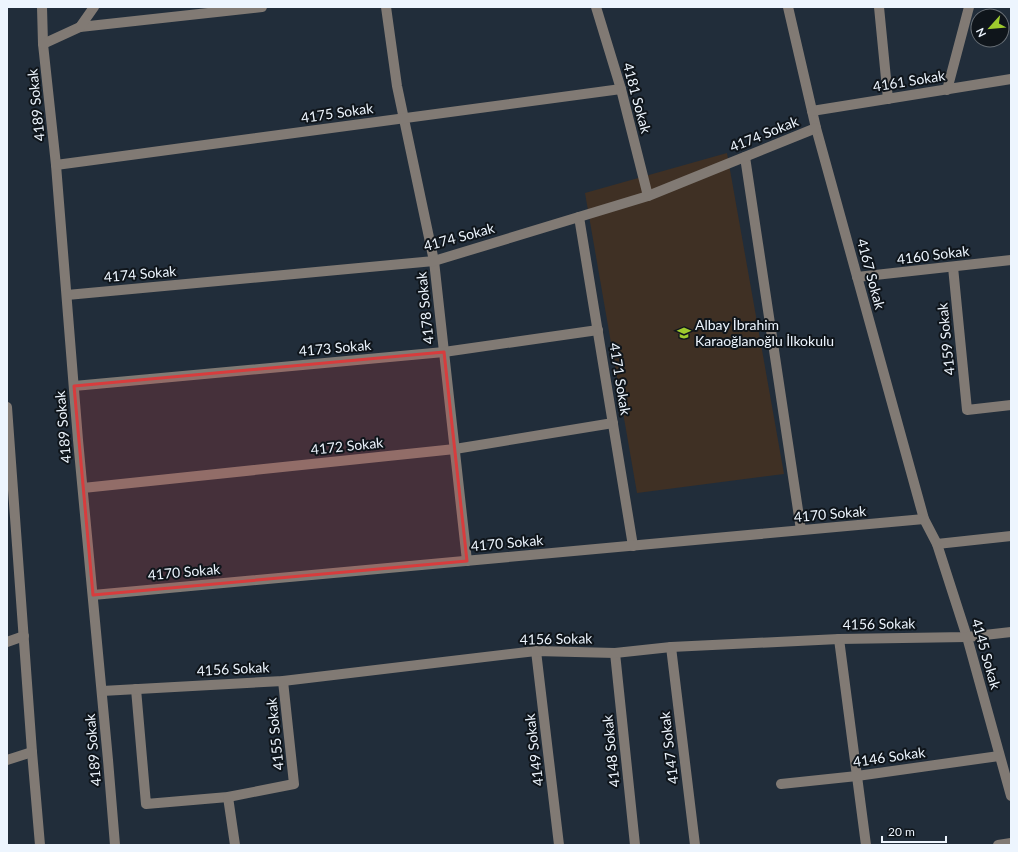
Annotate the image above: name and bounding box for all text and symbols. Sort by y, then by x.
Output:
north arrow [970,8,1010,48]
text: N [973,26,988,39]
street label: 4181 Sokak [620,61,655,136]
street label: 4161 Sokak [872,66,947,95]
street label: 4189 Sokak [23,67,48,142]
street label: 4175 Sokak [300,99,375,126]
street label: 4174 Sokak [727,112,802,155]
street label: 4174 Sokak [422,219,497,254]
street label: 4167 Sokak [854,237,889,312]
street label: 4160 Sokak [896,242,971,267]
street label: 4174 Sokak [103,262,178,285]
street label: 4178 Sokak [412,270,437,345]
street label: 4159 Sokak [933,301,958,376]
place label: Albay İbrahim Karaoğlanoğlu İlkokulu [695,316,834,349]
school or university icon: Albay İbrahim Karaoğlanoğlu İlkokulu [676,325,692,341]
street label: 4173 Sokak [298,336,373,359]
street label: 4171 Sokak [606,342,635,417]
street label: 4189 Sokak [51,389,74,464]
street label: 4172 Sokak [310,433,385,458]
street label: 4170 Sokak [793,502,868,525]
street label: 4170 Sokak [470,531,545,554]
street label: 4170 Sokak [147,560,222,583]
street label: 4156 Sokak [842,614,916,633]
street label: 4145 Sokak [968,617,1005,692]
street label: 4156 Sokak [519,629,593,648]
street label: 4156 Sokak [196,658,271,679]
street label: 4155 Sokak [262,696,287,771]
street label: 4147 Sokak [656,710,681,785]
street label: 4189 Sokak [81,712,104,787]
street label: 4149 Sokak [521,712,546,787]
street label: 4148 Sokak [598,713,623,788]
street label: 4146 Sokak [852,743,927,770]
scale bar [882,818,946,844]
text: 20 m [888,824,915,839]

